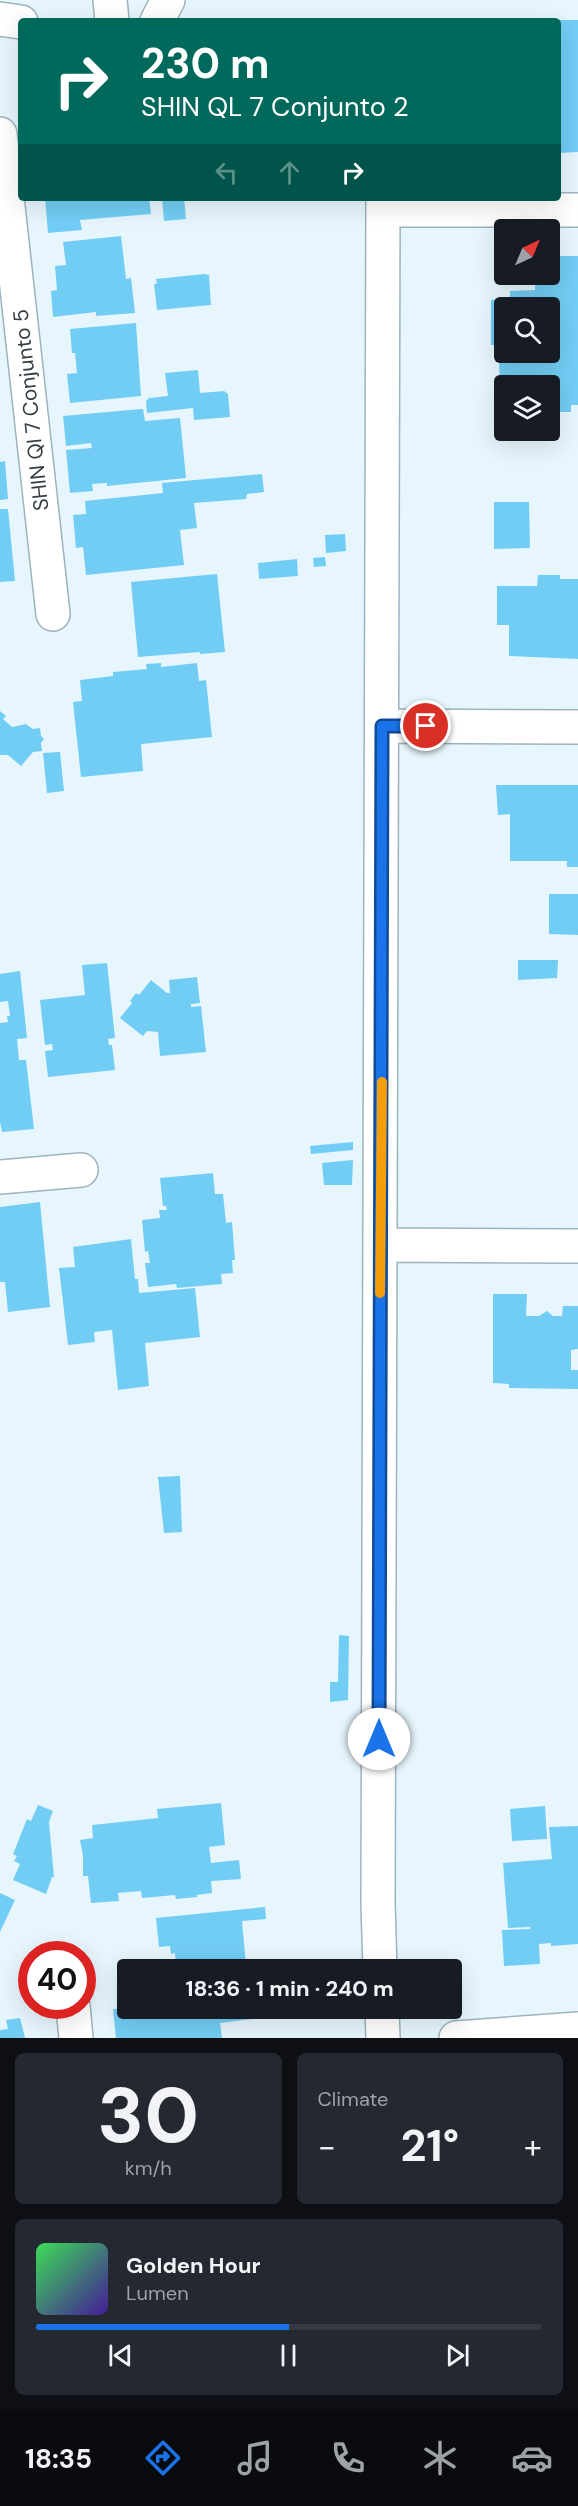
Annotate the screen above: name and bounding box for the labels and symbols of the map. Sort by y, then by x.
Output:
north arrow [494,219,560,285]
street label: SHIN QI 7 Conjunto 5 [6,308,56,512]
pin [400,700,451,751]
position arrow [347,1707,411,1771]
speed limit sign: 40 [18,1941,96,2019]

